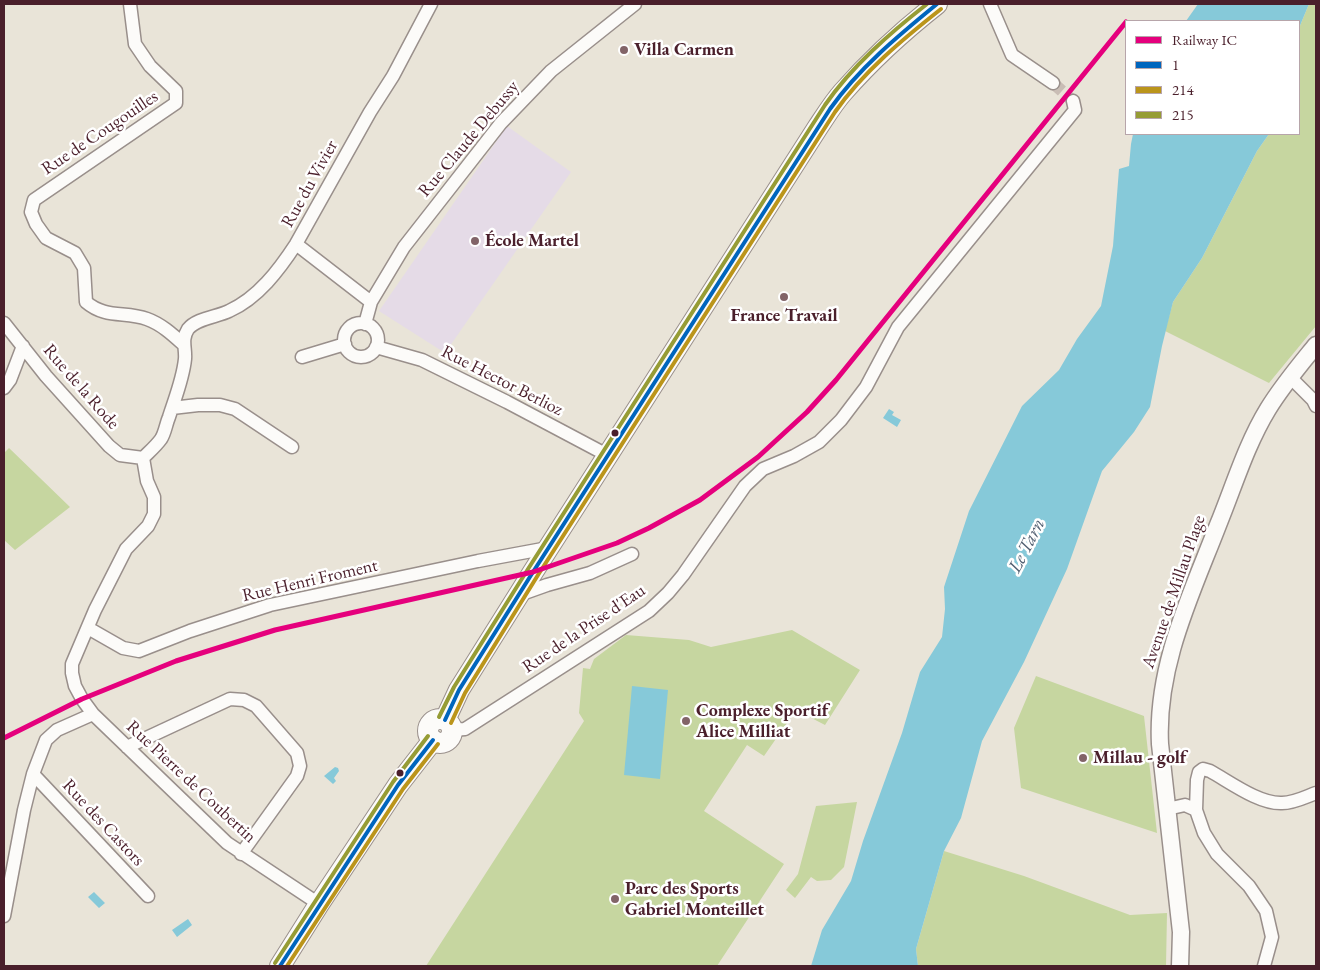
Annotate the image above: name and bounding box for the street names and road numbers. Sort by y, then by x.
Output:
street label: Rue Claude Debussy [414,76,524,202]
street label: Rue de Cougouilles [38,86,162,180]
street label: Rue du Vivier [277,137,343,231]
street label: Rue de la Rode [38,340,124,434]
street label: Rue Hector Berlioz [438,341,566,421]
street label: Avenue de Millau Plage [1138,512,1210,672]
street label: Rue Henri Froment [240,555,380,607]
street label: Rue de la Prise d'Eau [518,580,650,678]
street label: Rue Pierre de Coubertin [122,716,260,848]
street label: Rue des Castors [57,775,149,871]

